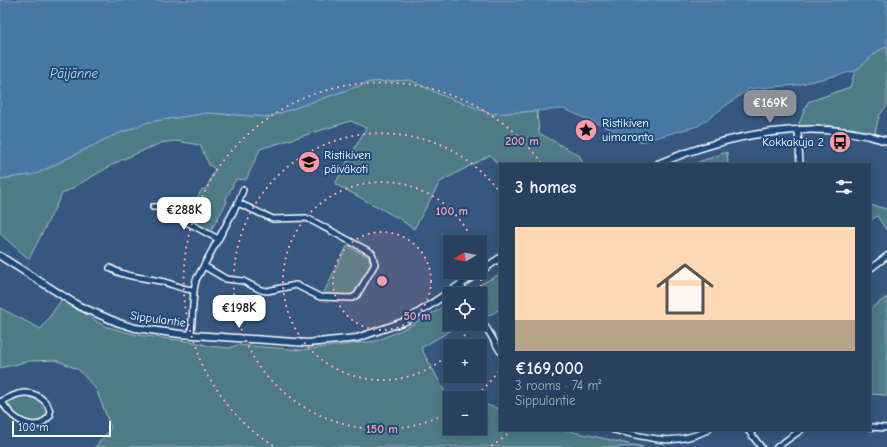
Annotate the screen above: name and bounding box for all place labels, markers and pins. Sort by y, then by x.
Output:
pin: €169K [742,90,798,124]
place label: Ristikiven uimaranta [602,116,654,144]
place icon: Ristikiven uimaranta [573,117,599,143]
bus stop icon: Kokkakuja 2 [827,129,853,155]
place label: Kokkakuja 2 [762,135,824,149]
place label: Ristikiven päiväkoti [324,148,371,176]
school or university icon: Ristikiven päiväkoti [296,149,322,175]
pin: €288K [156,197,212,231]
centre of rings [375,274,389,288]
pin: €198K [211,295,267,329]

